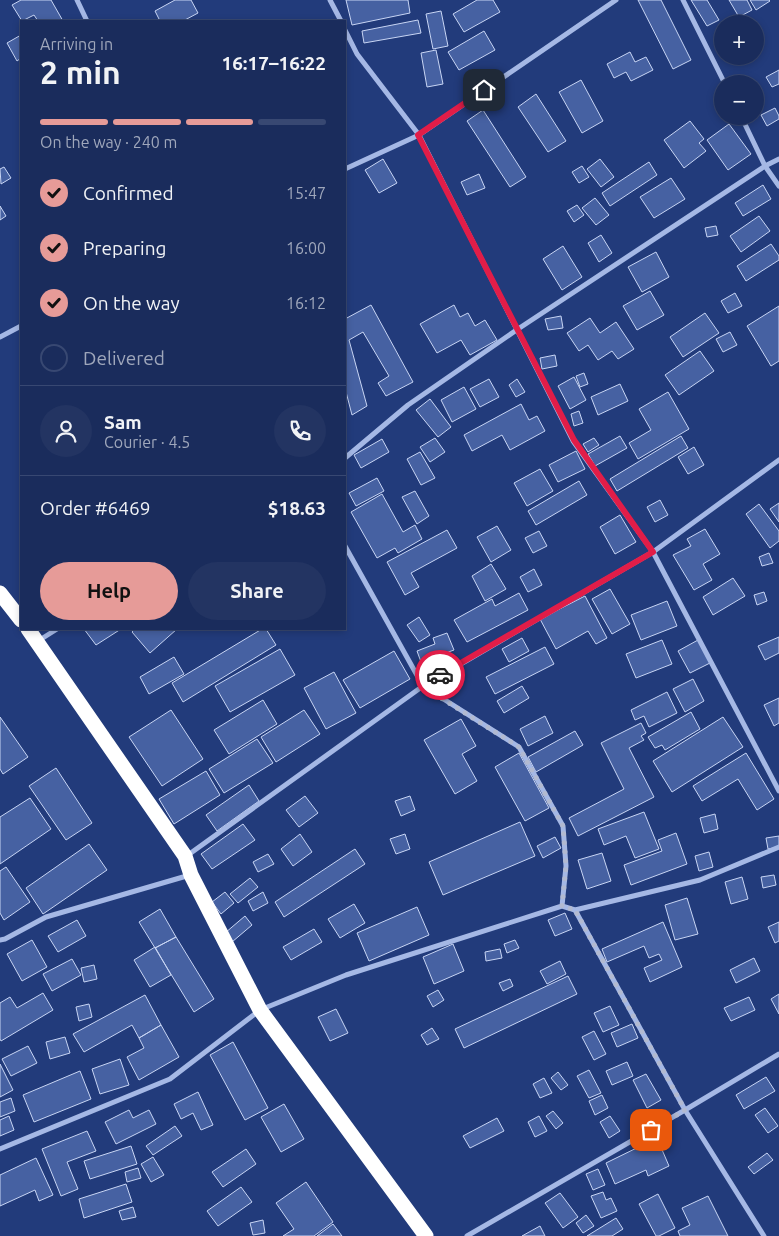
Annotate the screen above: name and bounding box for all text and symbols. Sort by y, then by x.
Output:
map controls [714,15,764,125]
button: + [714,15,764,65]
text: Arriving in [40,35,113,53]
text: 16:17–16:22 [221,52,326,74]
text: 2 min [40,54,121,90]
pin [463,69,505,111]
button: − [714,75,764,125]
icon: home [470,76,498,104]
text: On the way · 240 m [40,133,177,151]
icon: check [40,179,68,207]
text: Confirmed [83,182,174,204]
text: 15:47 [286,184,326,202]
icon: check [40,234,68,262]
text: Preparing [83,237,167,259]
text: 16:00 [286,239,326,257]
icon: check [40,289,68,317]
text: On the way [83,292,180,314]
text: 16:12 [286,294,326,312]
text: Delivered [83,347,165,369]
button: person [40,405,92,457]
button: phone [274,405,326,457]
text: Sam [104,411,142,433]
text: Courier · 4.5 [104,433,190,451]
text: Order #6469 [40,497,150,519]
text: $18.63 [268,497,326,519]
button: Help [40,562,178,620]
button: Share [188,562,326,620]
courier [415,650,465,700]
icon: car [426,661,454,689]
pin [630,1109,672,1151]
icon: bag [637,1116,665,1144]

